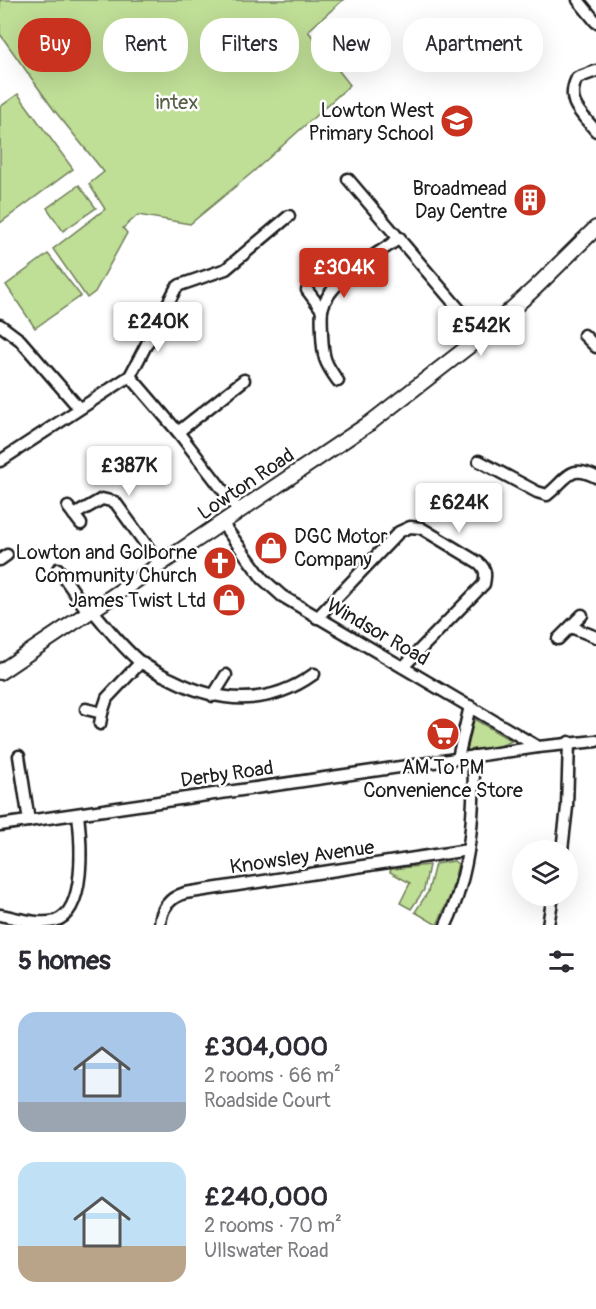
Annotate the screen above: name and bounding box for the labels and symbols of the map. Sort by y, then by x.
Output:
park label: intex [156,90,198,115]
place label: Lowton West Primary School [309,98,435,146]
school or university icon: Lowton West Primary School [439,103,475,139]
place label: Broadmead Day Centre [412,176,507,224]
building icon: Broadmead Day Centre [512,182,548,218]
pin: £304K [302,248,386,299]
pin: £240K [116,302,200,353]
pin: £542K [439,306,523,357]
street label: Lowton Road [193,443,299,525]
pin: £387K [87,446,171,497]
pin: £624K [417,483,501,534]
place label: DGC Motor Company [294,524,388,572]
shop icon: DGC Motor Company [253,530,289,566]
place label: Lowton and Golborne Community Church [16,540,197,588]
church icon: Lowton and Golborne Community Church [202,545,238,581]
shop icon: James Twist Ltd [211,582,247,618]
place label: James Twist Ltd [68,588,206,613]
street label: Windsor Road [322,593,434,671]
supermarket icon: AM To PM Convenience Store [425,716,461,752]
street label: Derby Road [179,755,275,793]
place label: AM To PM Convenience Store [363,755,523,803]
street label: Knowsley Avenue [228,834,376,880]

